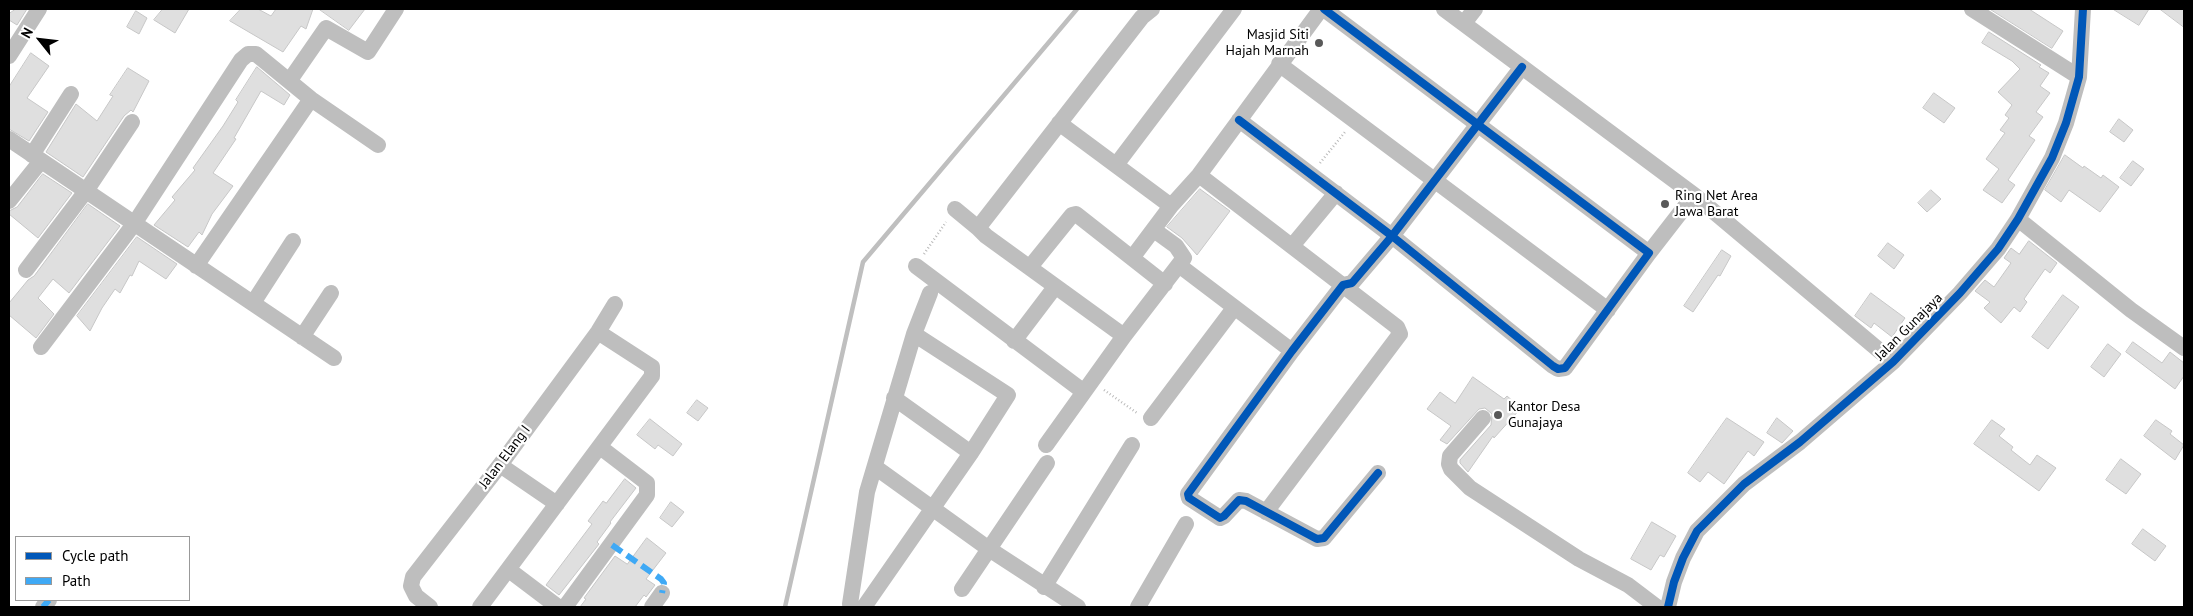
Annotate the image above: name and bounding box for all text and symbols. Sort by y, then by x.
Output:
north arrow [15,15,65,65]
text: N [17,24,37,41]
place label: Masjid Siti Hajah Marnah [1226,27,1309,59]
marker: Masjid Siti Hajah Marnah [1313,37,1325,49]
place label: Ring Net Area Jawa Barat [1675,188,1758,220]
marker: Ring Net Area Jawa Barat [1659,198,1671,210]
street label: Jalan Gunajaya [1872,290,1946,364]
place label: Kantor Desa Gunajaya [1508,399,1580,432]
marker: Kantor Desa Gunajaya [1492,409,1504,421]
street label: Jalan Elang I [476,422,534,492]
legend [15,536,190,601]
text: Cycle path [62,546,128,565]
text: Path [62,571,91,590]

